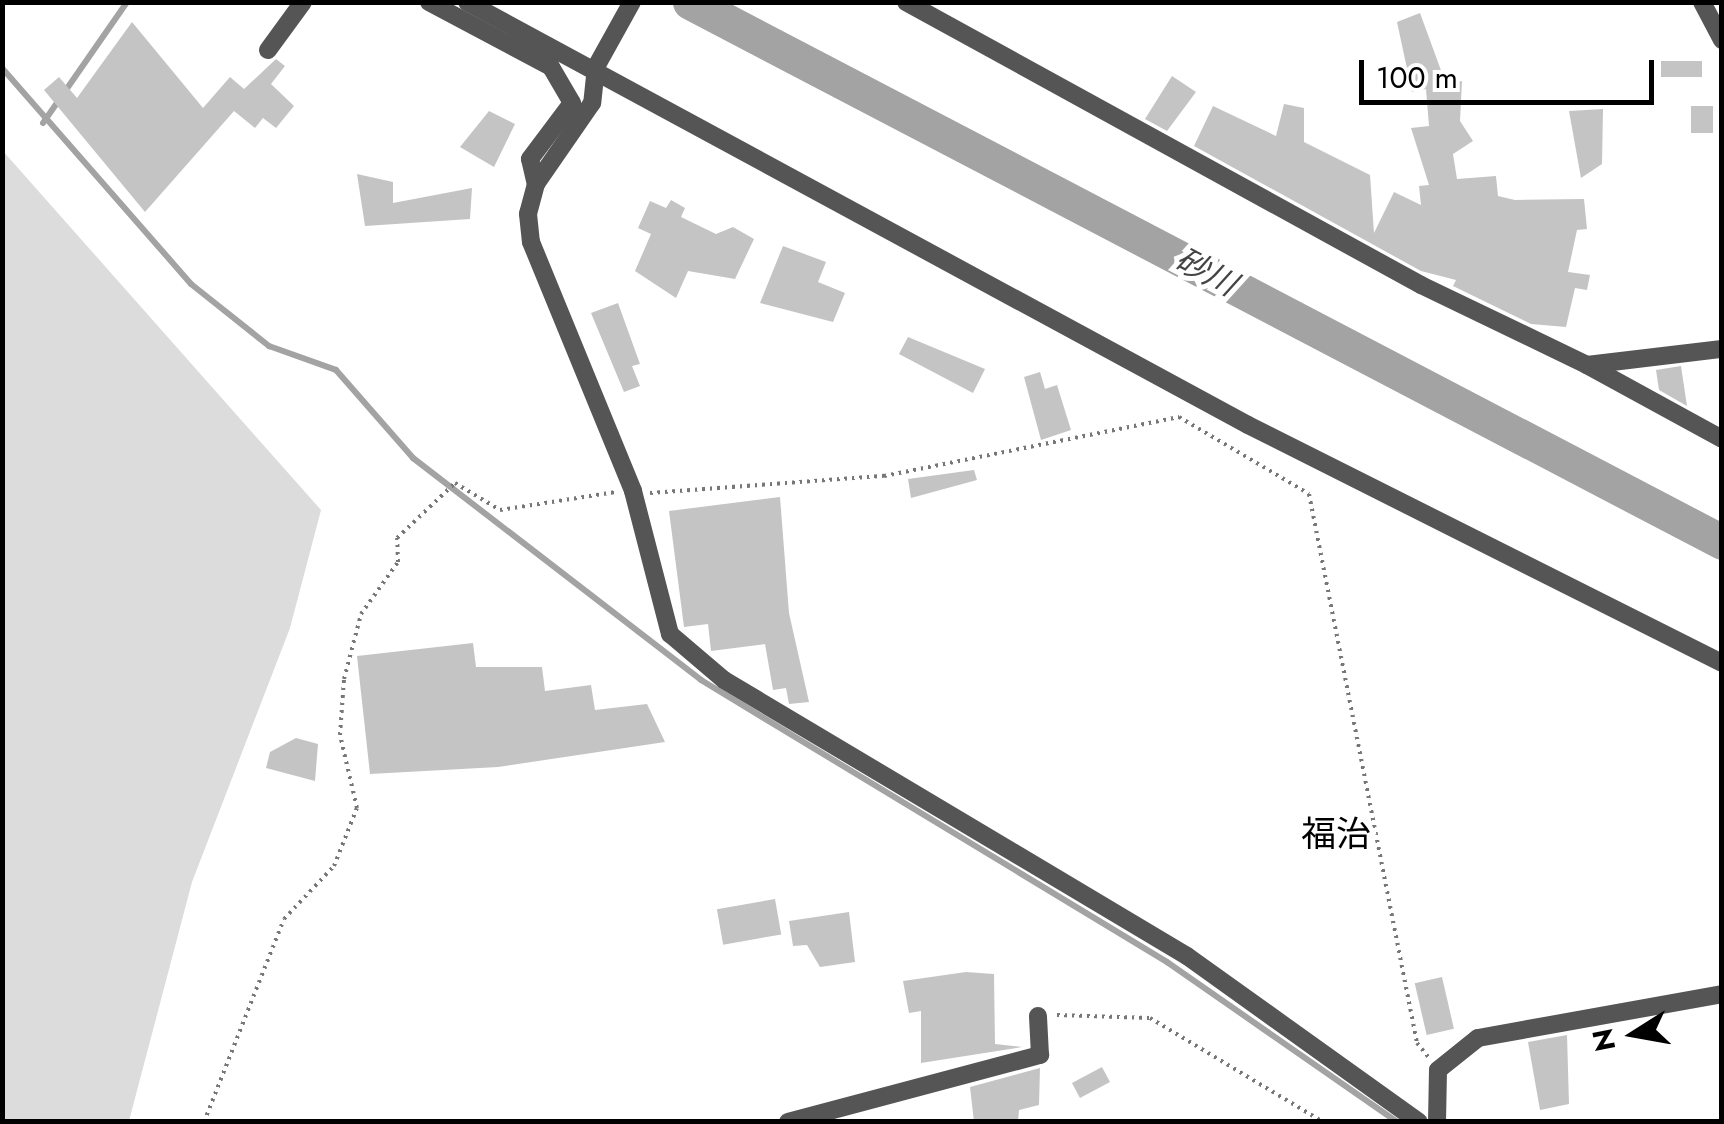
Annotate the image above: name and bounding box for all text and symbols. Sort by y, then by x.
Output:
scale bar [1364,40,1659,102]
text: 100 m [1376,56,1458,99]
water label: 砂川 [1169,240,1243,304]
district label: 福治 [1301,813,1371,855]
north arrow [1584,984,1684,1084]
text: N [1582,1025,1626,1055]

